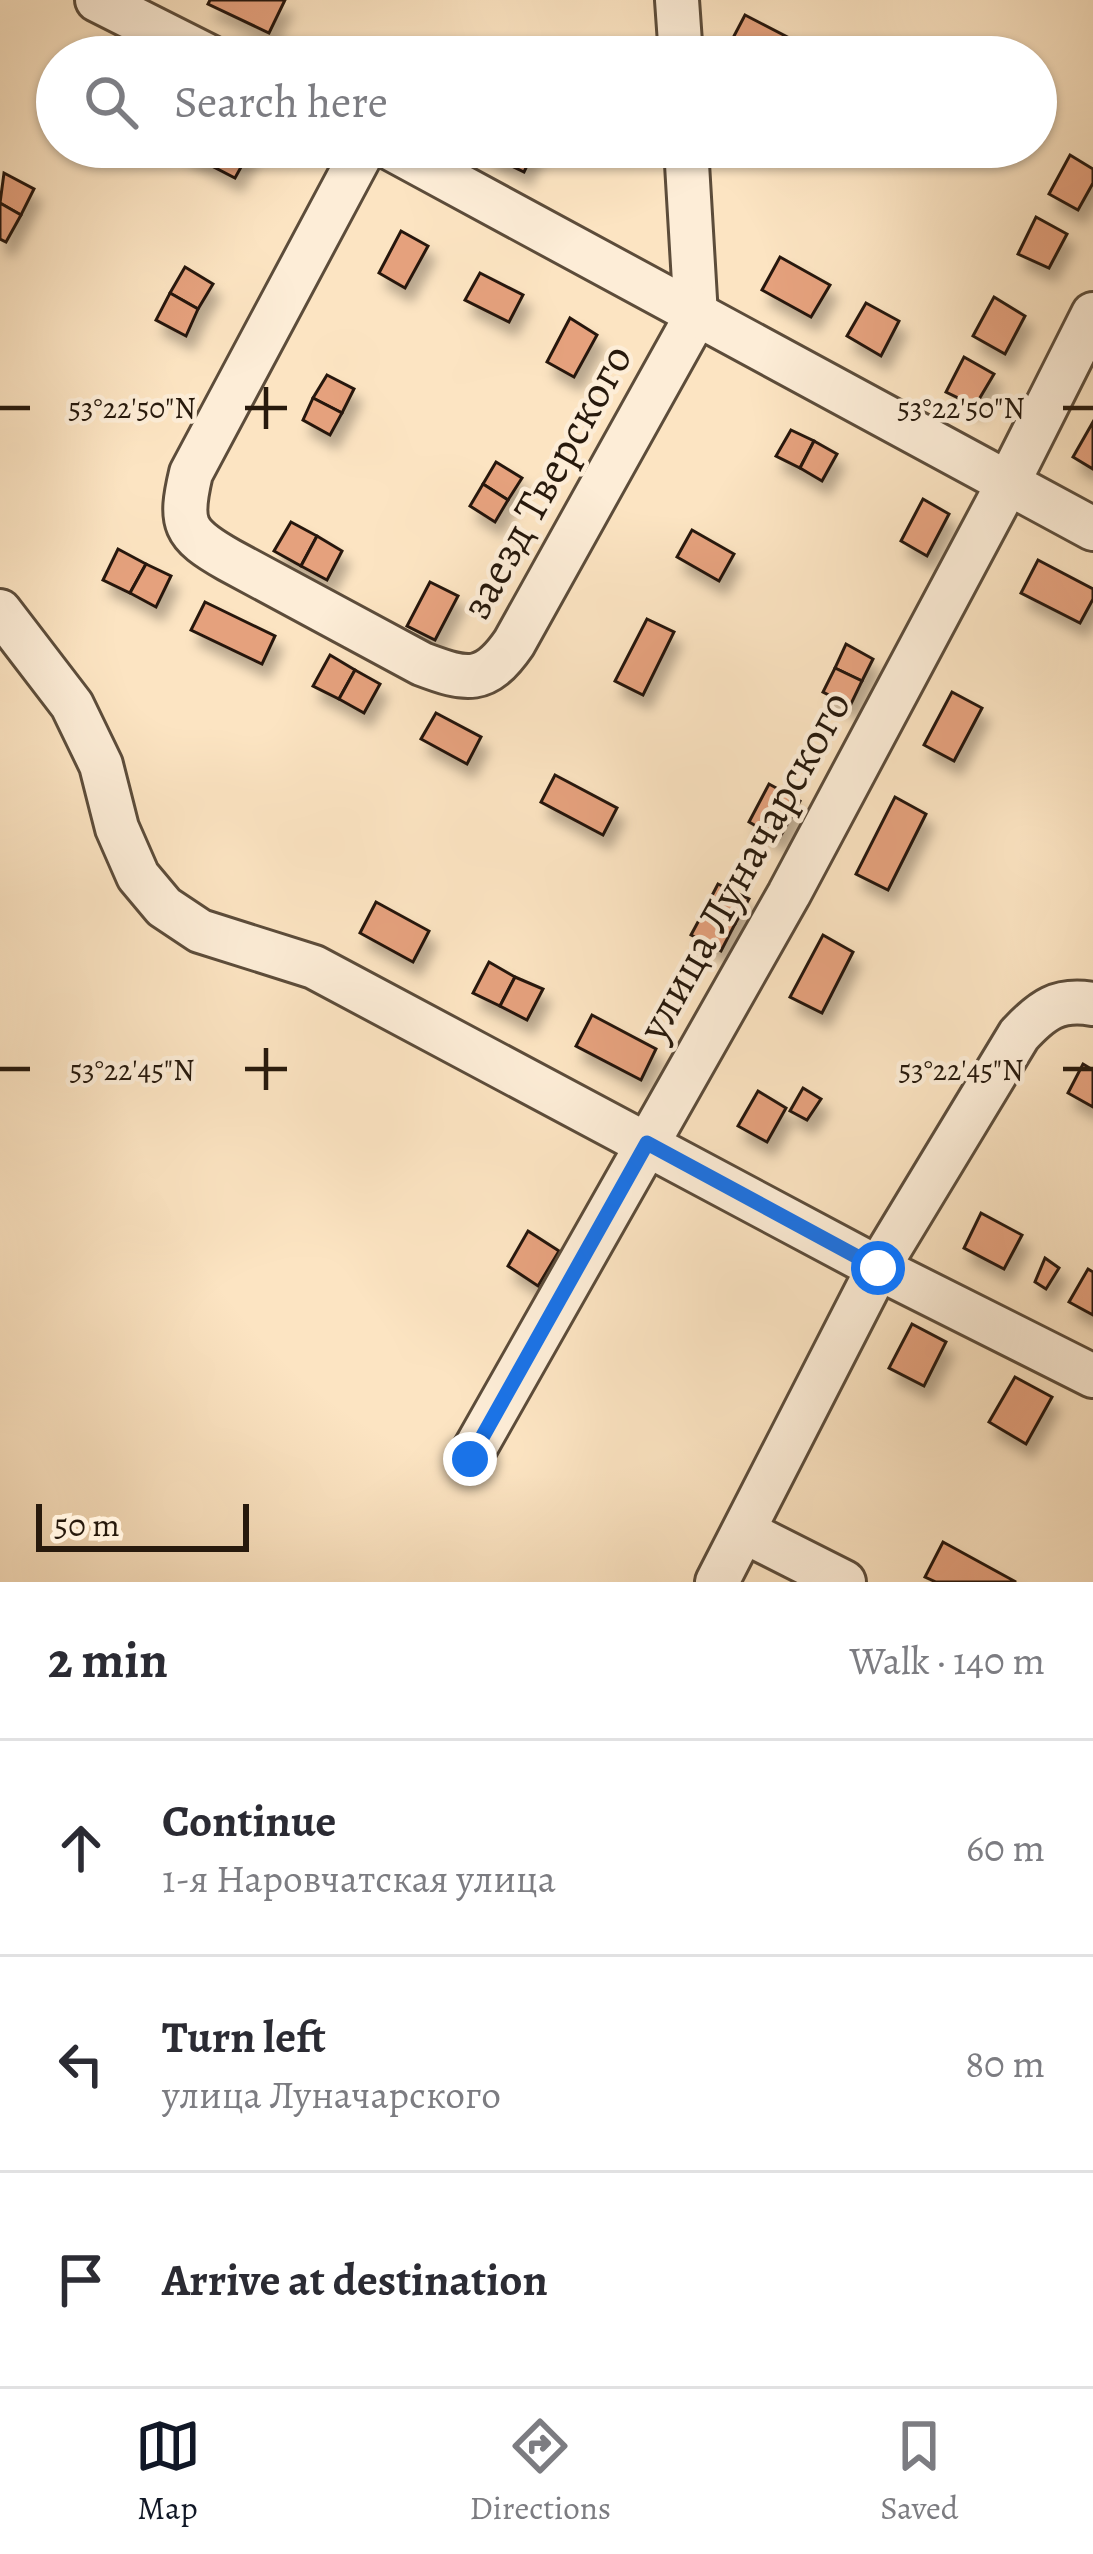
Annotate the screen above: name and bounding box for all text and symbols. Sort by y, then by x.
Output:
search box [36,36,1057,168]
icon: search [78,69,144,135]
text: Search here [174,71,388,133]
street label: заезд Тверского [445,333,647,630]
text: 53°22'50"N [68,388,196,428]
text: 53°22'50"N [897,388,1025,428]
street label: улица Луначарского [621,679,866,1052]
text: 53°22'45"N [69,1050,195,1090]
text: 53°22'45"N [898,1050,1024,1090]
route start [851,1241,905,1295]
route end [443,1432,497,1486]
scale bar [36,1498,249,1551]
text: 50 m [54,1502,120,1547]
text: 2 min [48,1625,168,1695]
text: Walk · 140 m [850,1634,1045,1687]
text: Continue [162,1790,336,1852]
icon: ahead [48,1815,114,1881]
text: 60 m [966,1821,1045,1874]
text: 1-я Наровчатская улица [162,1852,556,1905]
text: Turn left [162,2006,326,2068]
icon: left [48,2031,114,2097]
text: 80 m [965,2037,1045,2090]
text: улица Луначарского [162,2068,501,2121]
icon: arrive [48,2247,114,2313]
text: Arrive at destination [162,2249,548,2311]
tab: Map [135,2413,201,2530]
tab: Directions [470,2413,611,2530]
tab: Saved [880,2413,958,2530]

